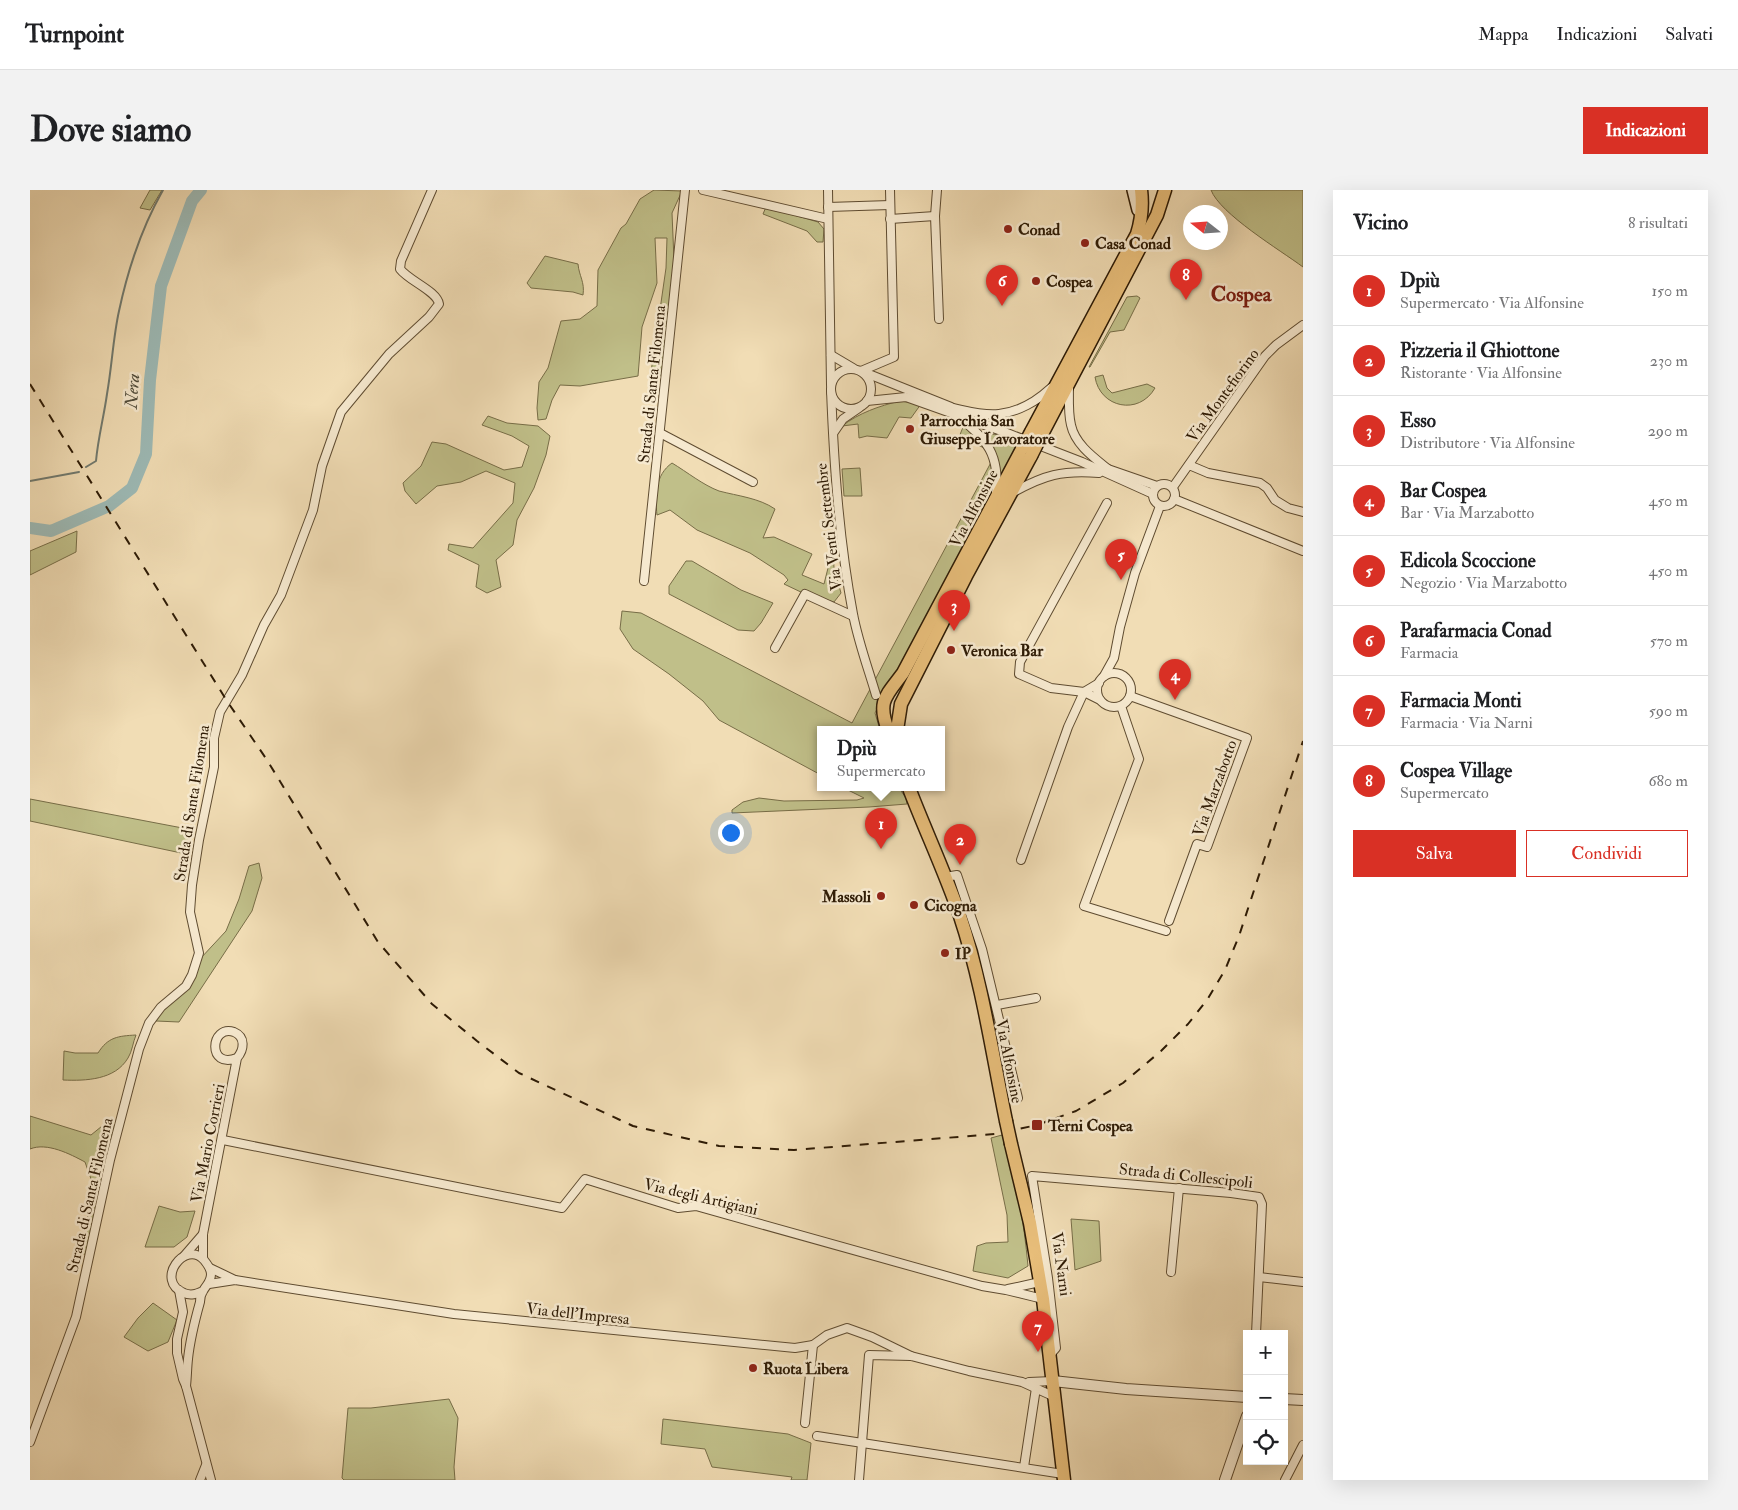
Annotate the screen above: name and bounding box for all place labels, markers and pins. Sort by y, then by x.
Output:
place label: Conad [1018,220,1060,240]
marker: Conad [1002,223,1014,235]
place label: Casa Conad [1095,234,1171,254]
marker: Casa Conad [1079,237,1091,249]
pin: 8 [1170,259,1202,300]
pin: 6 [986,265,1018,306]
place label: Cospea [1046,272,1093,293]
marker: Cospea [1030,275,1042,287]
place label: Parrocchia San Giuseppe Lavoratore [920,411,1055,450]
marker: Parrocchia San Giuseppe Lavoratore [904,423,916,435]
pin: 5 [1105,539,1137,580]
pin: 3 [938,590,970,631]
place label: Veronica Bar [960,641,1044,661]
marker: Veronica Bar [945,644,957,656]
pin: 4 [1159,659,1191,700]
pin: 1 [865,808,897,849]
pin: 2 [944,824,976,865]
place label: Massoli [821,887,872,907]
marker: Massoli [875,890,887,902]
place label: Cicogna [924,896,977,917]
marker: Cicogna [908,899,920,911]
place label: IP [955,944,971,964]
marker: IP [939,947,951,959]
place label: Terni Cospea [1047,1116,1133,1137]
marker: Terni Cospea [1030,1118,1044,1132]
pin: 7 [1022,1311,1054,1352]
place label: Ruota Libera [763,1359,849,1379]
marker: Ruota Libera [747,1362,759,1374]

